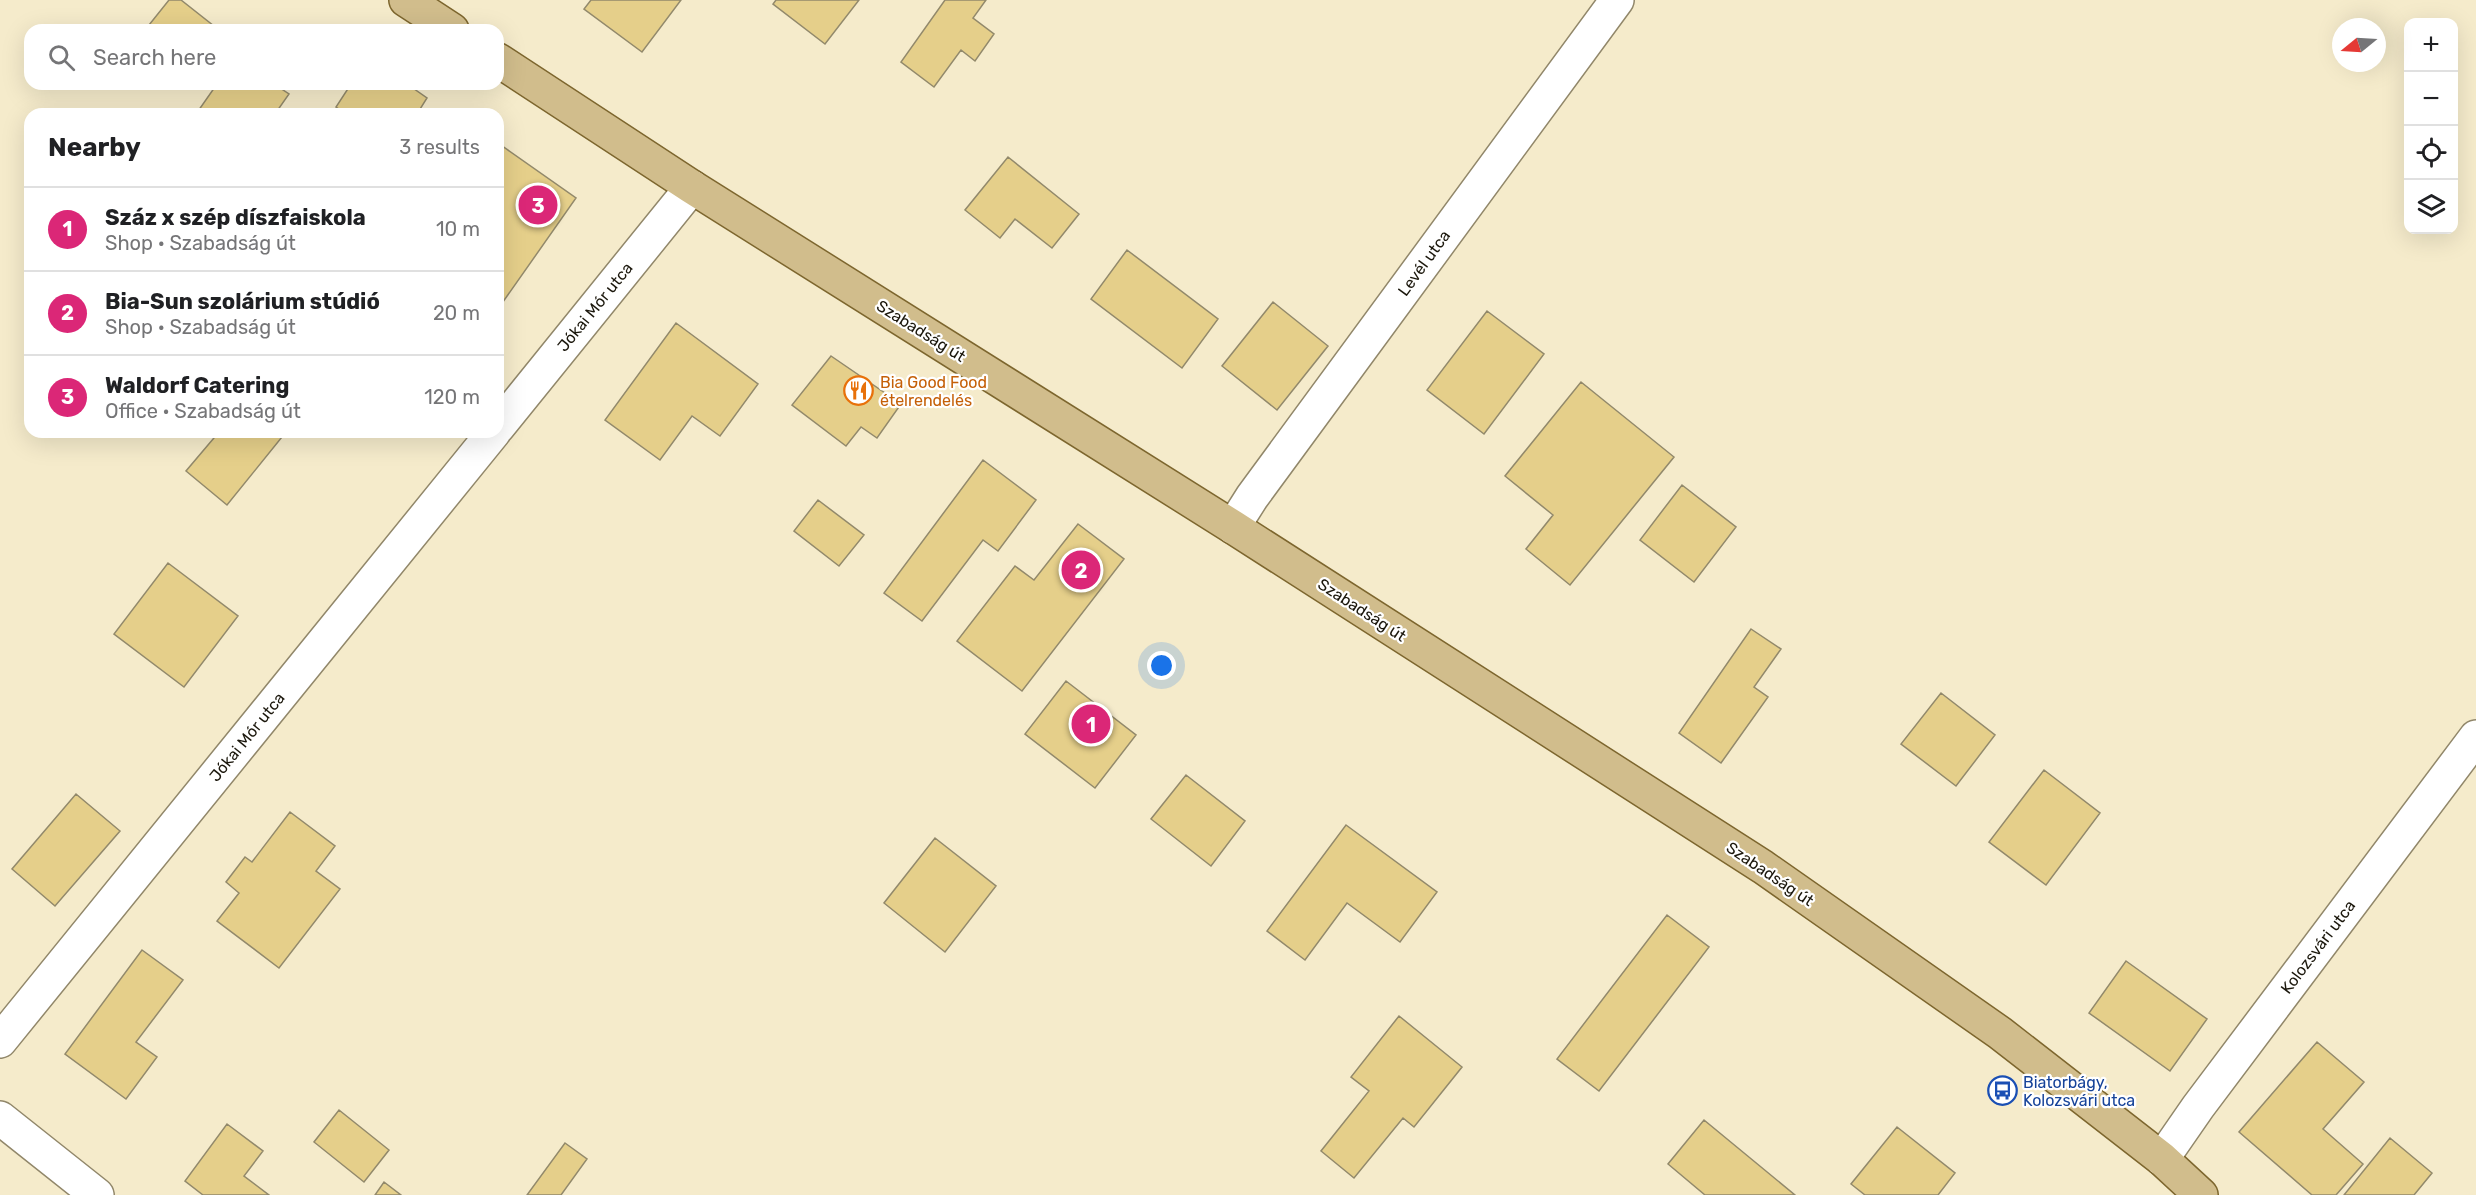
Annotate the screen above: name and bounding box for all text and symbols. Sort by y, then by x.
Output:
north arrow [2332,18,2386,72]
map controls [2404,18,2458,234]
button: + [2404,18,2458,72]
search box [24,24,504,90]
icon: search [45,41,78,74]
text: Search here [93,44,216,71]
button: − [2404,72,2458,126]
button: locate [2404,126,2458,180]
text: Nearby [48,132,141,163]
text: 3 results [399,135,480,159]
button: layers [2404,180,2458,234]
pin: 3 [518,182,558,228]
text: Száz x szép díszfaiskola [105,204,366,231]
text: 1 [63,217,72,241]
text: 10 m [436,217,480,241]
street label: Levél utca [1394,227,1454,299]
text: Shop · Szabadság út [105,231,296,255]
street label: Jókai Mór utca [553,259,637,355]
text: Bia-Sun szolárium stúdió [105,288,380,315]
street label: Szabadság út [873,296,969,366]
text: 2 [61,301,74,325]
text: 20 m [433,301,480,325]
text: Shop · Szabadság út [105,315,296,339]
text: Waldorf Catering [105,372,289,399]
place label: Bia Good Food ételrendelés [880,373,987,410]
restaurant icon: Bia Good Food ételrendelés [843,375,875,407]
text: 3 [61,385,74,409]
text: 120 m [424,385,480,409]
text: Office · Szabadság út [105,399,301,423]
pin: 2 [1062,548,1100,592]
street label: Szabadság út [1314,574,1410,646]
your location [1147,651,1176,680]
street label: Jókai Mór utca [205,689,289,785]
pin: 1 [1072,702,1110,746]
street label: Szabadság út [1723,838,1817,910]
street label: Kolozsvári utca [2277,897,2359,997]
place label: Biatorbágy, Kolozsvári utca [2023,1073,2135,1110]
bus stop icon: Biatorbágy, Kolozsvári utca [1986,1075,2018,1107]

